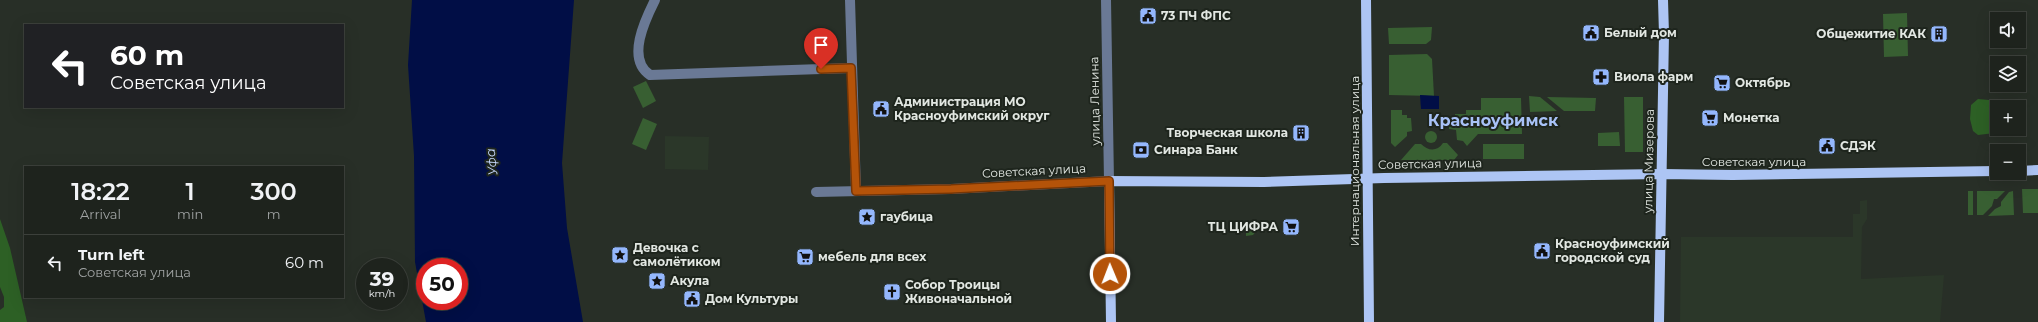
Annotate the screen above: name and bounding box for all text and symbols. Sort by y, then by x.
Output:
public building icon: 73 ПЧ ФПС [1138,6,1158,26]
place label: 73 ПЧ ФПС [1161,8,1231,23]
map controls [1990,12,2026,180]
button: sound [1990,12,2026,48]
public building icon: Белый дом [1581,23,1601,43]
building icon: Общежитие КАК [1929,24,1949,44]
place label: Белый дом [1604,25,1677,40]
place label: Общежитие КАК [1816,26,1926,41]
pin [804,28,838,69]
icon: arrive [810,34,832,56]
text: 60 m [110,38,184,72]
icon: left [44,40,96,92]
street label: улица Ленина [1086,56,1103,147]
button: layers [1990,56,2026,92]
pharmacy icon: Виола фарм [1591,67,1611,87]
place label: Виола фарм [1614,69,1693,84]
text: Советская улица [110,72,266,94]
supermarket icon: Октябрь [1712,73,1732,93]
place label: Октябрь [1735,75,1790,90]
street label: Интернациональная улица [1347,76,1362,246]
place label: Администрация МО Красноуфимский округ [894,94,1050,123]
public building icon: Администрация МО Красноуфимский округ [871,99,891,119]
button: + [1990,100,2026,136]
supermarket icon: Монетка [1700,108,1720,128]
street label: улица Мизерова [1640,109,1657,214]
place label: Монетка [1723,110,1779,125]
district label: Красноуфимск [1428,111,1559,130]
building icon: Творческая школа [1291,123,1311,143]
place label: Творческая школа [1166,125,1288,140]
public building icon: СДЭК [1817,136,1837,156]
place label: СДЭК [1840,138,1876,153]
bank icon: Синара Банк [1131,140,1151,160]
place label: Синара Банк [1154,142,1238,157]
button: − [1990,144,2026,180]
water label: Уфа [482,148,500,176]
street label: Советская улица [1702,154,1806,169]
street label: Советская улица [1378,155,1482,172]
street label: Советская улица [982,160,1086,181]
text: 18:22 [71,177,130,206]
text: 1 [186,177,195,206]
text: 300 [250,177,297,206]
text: Arrival [80,206,121,222]
text: min [177,206,203,222]
text: m [267,206,280,222]
place icon: гаубица [857,207,877,227]
place label: гаубица [880,209,933,224]
supermarket icon: ТЦ ЦИФРА [1281,217,1301,237]
place label: ТЦ ЦИФРА [1208,219,1278,234]
place label: Красноуфимский городской суд [1555,236,1670,265]
place label: Девочка с самолётиком [633,240,720,269]
public building icon: Красноуфимский городской суд [1532,241,1552,261]
text: Turn left [78,245,145,264]
place icon: Девочка с самолётиком [610,245,630,265]
supermarket icon: мебель для всех [795,247,815,267]
place label: мебель для всех [818,249,927,264]
icon: left [44,252,66,274]
text: 60 m [285,253,324,272]
position arrow [1089,253,1131,295]
speed limit sign: 50 [416,258,468,310]
text: Советская улица [78,264,191,280]
text: 39 [370,267,394,291]
place icon: Акула [647,271,667,291]
place label: Акула [670,273,709,288]
place label: Собор Троицы Живоначальной [905,277,1012,306]
church icon: Собор Троицы Живоначальной [882,282,902,302]
text: km/h [369,287,395,300]
public building icon: Дом Культуры [682,289,702,309]
place label: Дом Культуры [705,291,798,306]

